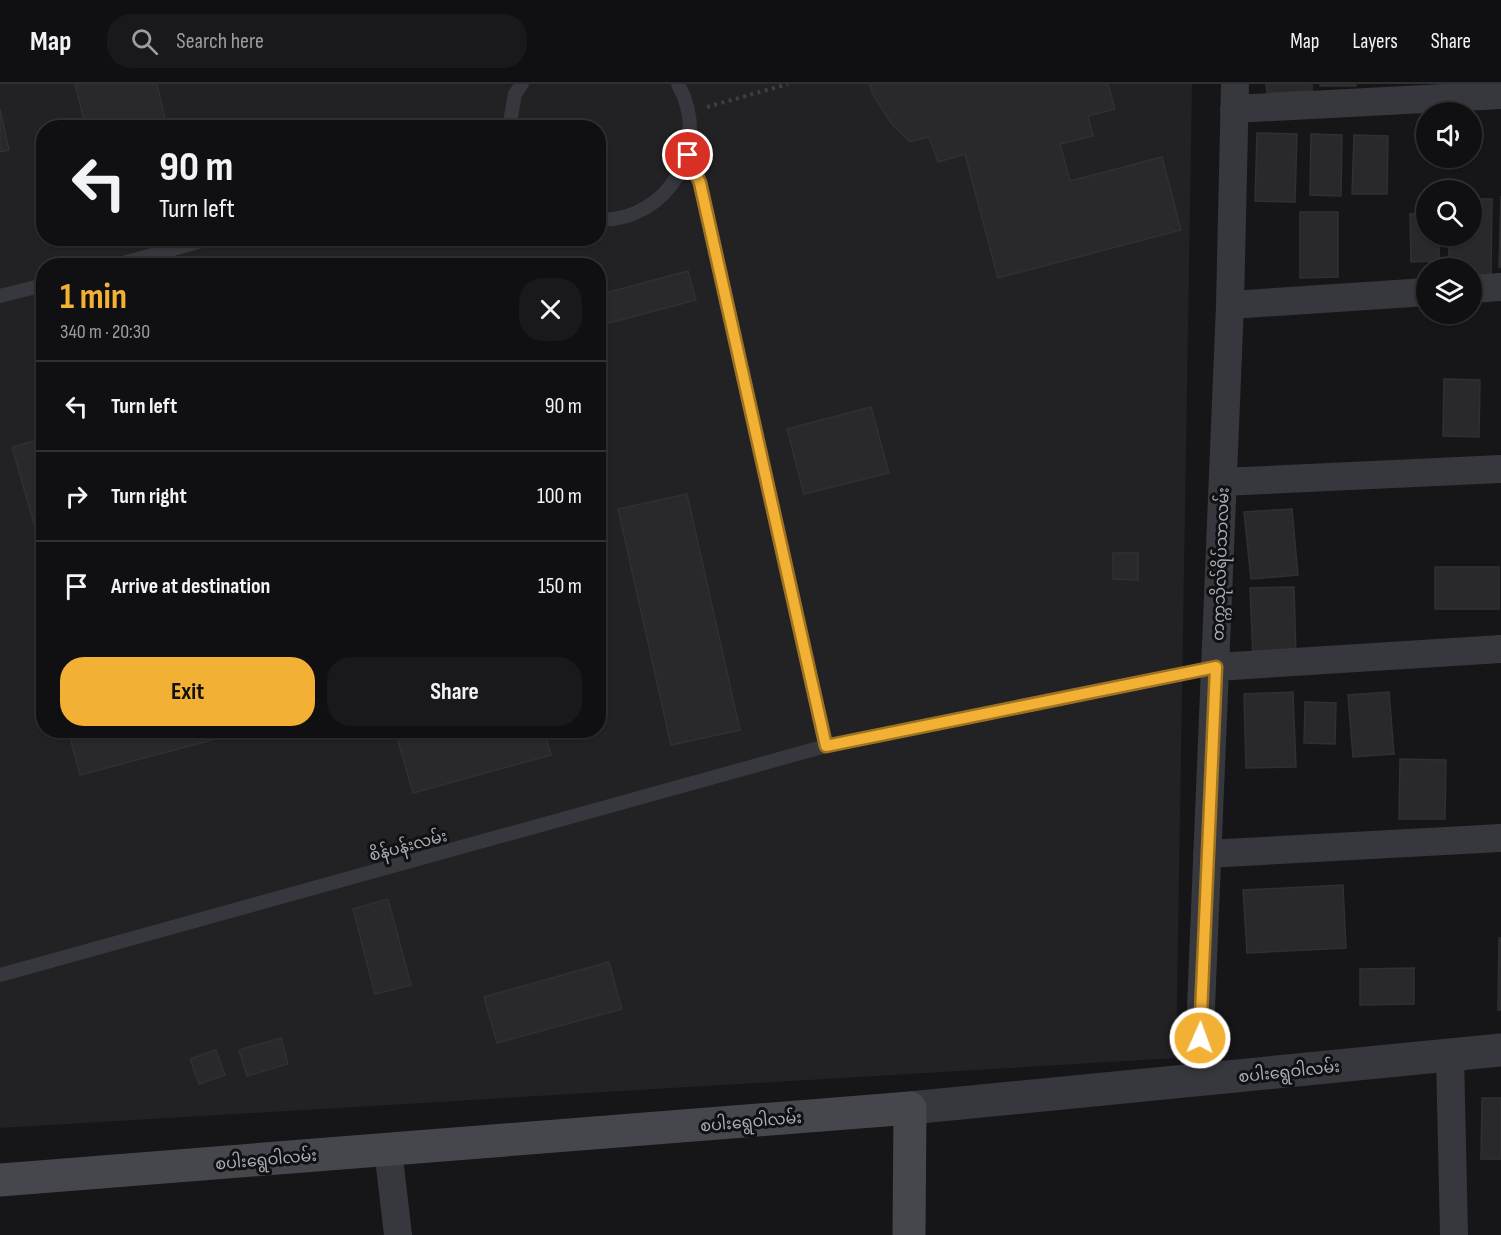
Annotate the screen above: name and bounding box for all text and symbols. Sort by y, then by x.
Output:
search box [107,14,527,68]
text: Map [30,25,71,58]
icon: search [128,25,161,58]
text: Search here [176,28,264,55]
text: Map [1290,29,1319,54]
text: Layers [1352,29,1398,54]
text: Share [1431,29,1471,54]
map controls [1416,102,1482,324]
button: sound [1416,102,1482,168]
pin [662,129,713,180]
icon: arrive [671,138,704,171]
text: 90 m [159,142,233,193]
icon: left [60,144,138,222]
button: search [1416,180,1482,246]
text: Turn left [159,193,235,225]
button: layers [1416,258,1482,324]
text: 1 min [60,276,127,319]
button: close [519,278,582,341]
text: 340 m · 20:30 [60,320,150,344]
icon: left [60,390,93,423]
text: Turn left [111,393,177,420]
text: 90 m [545,393,582,420]
icon: right [60,480,93,513]
text: Turn right [111,483,187,510]
text: 100 m [537,483,582,510]
street label: တက္ကသိုလ်ရိပ်သာလမ်း [1206,487,1238,641]
icon: arrive [60,570,93,603]
text: Arrive at destination [111,573,270,600]
text: 150 m [538,573,582,600]
button: Exit [60,657,315,726]
button: Share [327,657,582,726]
street label: စိန်ပန်းလမ်း [367,824,450,869]
position arrow [1168,1006,1232,1070]
street label: စပါးရွေဝါလမ်း [1237,1055,1341,1090]
street label: စပါးရွေဝါလမ်း [699,1106,803,1139]
street label: စပါးရွေဝါလမ်း [214,1144,318,1177]

